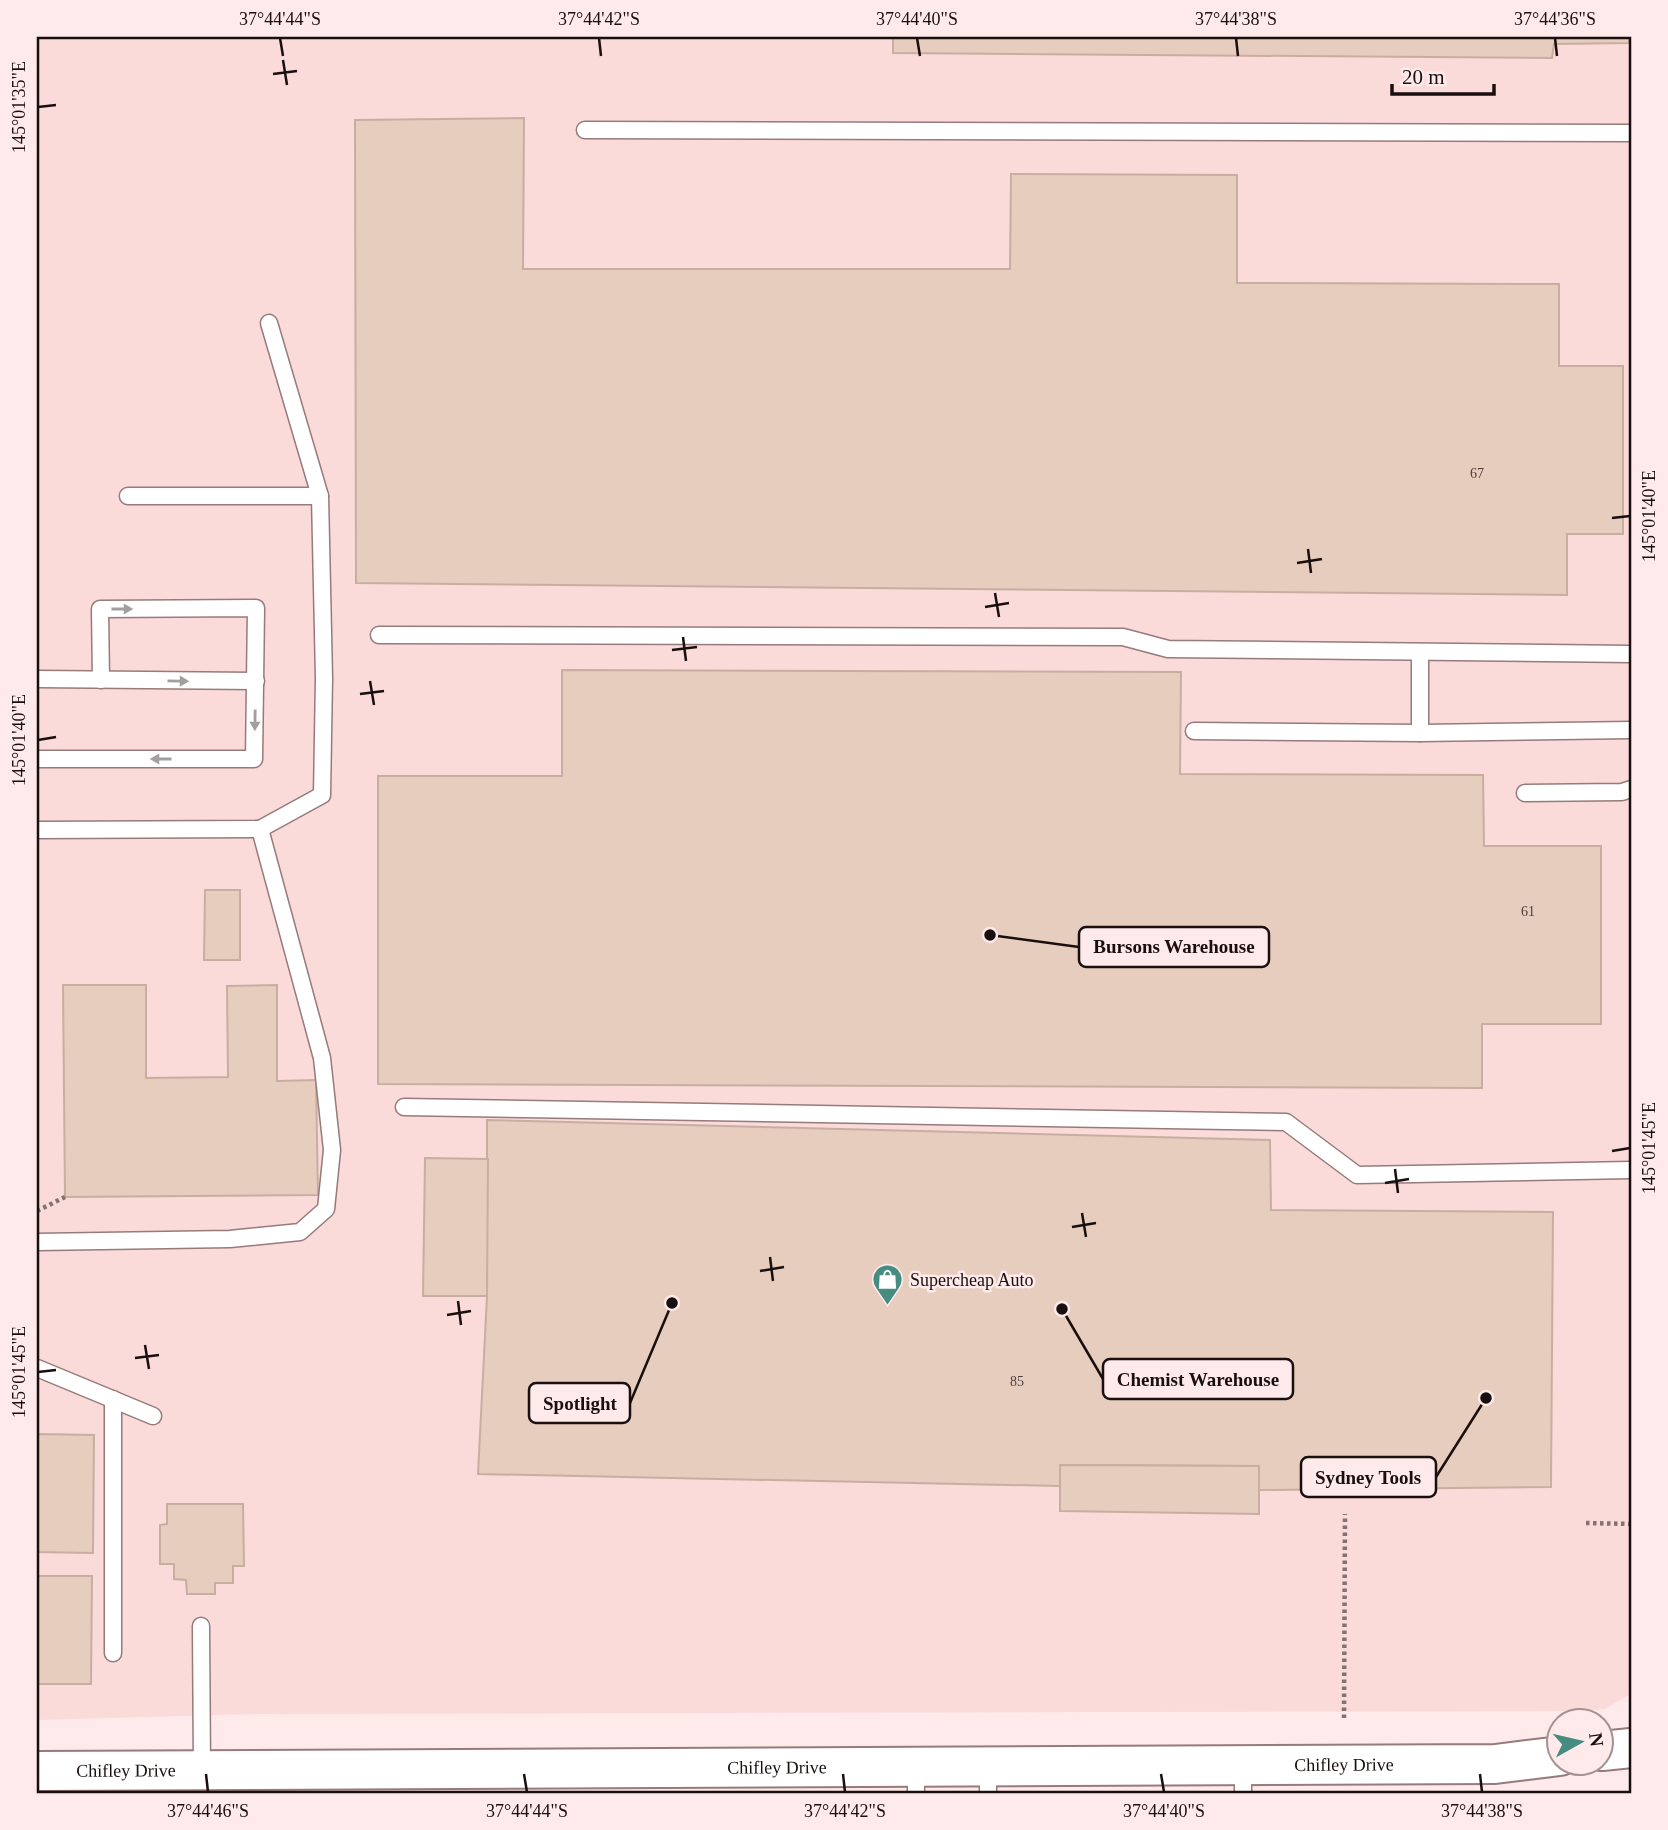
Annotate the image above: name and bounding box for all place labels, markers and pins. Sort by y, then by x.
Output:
callout: Bursons Warehouse [1079,927,1269,967]
shop icon: Supercheap Auto [870,1263,904,1307]
place label: Supercheap Auto [910,1270,1033,1290]
callout: Chemist Warehouse [1103,1359,1293,1399]
callout: Spotlight [529,1383,630,1423]
callout: Sydney Tools [1301,1457,1436,1497]

